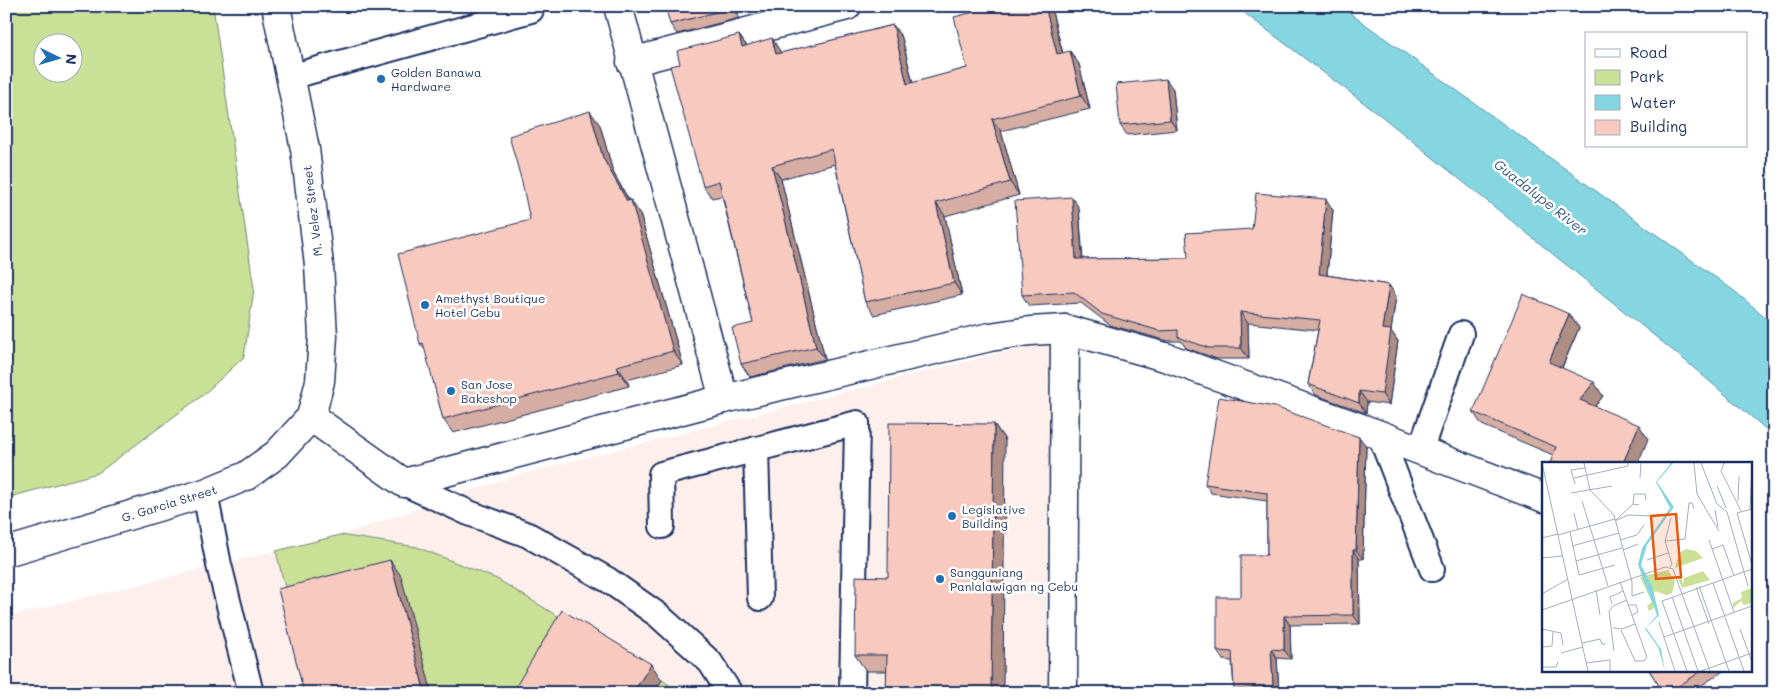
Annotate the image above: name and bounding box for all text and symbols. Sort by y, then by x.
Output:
north arrow [32,32,82,82]
legend [1585,32,1748,148]
text: Road [1630,42,1667,62]
text: N [62,53,81,65]
place label: Golden Banawa Hardware [391,64,481,94]
text: Park [1630,66,1664,86]
marker: Golden Banawa Hardware [375,73,387,85]
text: Water [1630,92,1676,112]
text: Building [1630,116,1687,136]
water label: Guadalupe River [1490,155,1592,239]
street label: M. Velez Street [298,165,326,257]
place label: Amethyst Boutique Hotel Cebu [435,290,545,320]
marker: Amethyst Boutique Hotel Cebu [419,299,431,311]
place label: San Jose Bakeshop [461,376,517,406]
marker: San Jose Bakeshop [445,385,457,397]
inset map [1542,462,1752,672]
street label: G. Garcia Street [119,481,219,525]
place label: Legislative Building [962,501,1025,531]
marker: Legislative Building [946,510,958,522]
place label: Sangguniang Panlalawigan ng Cebu [950,564,1078,594]
marker: Sangguniang Panlalawigan ng Cebu [934,573,946,585]

